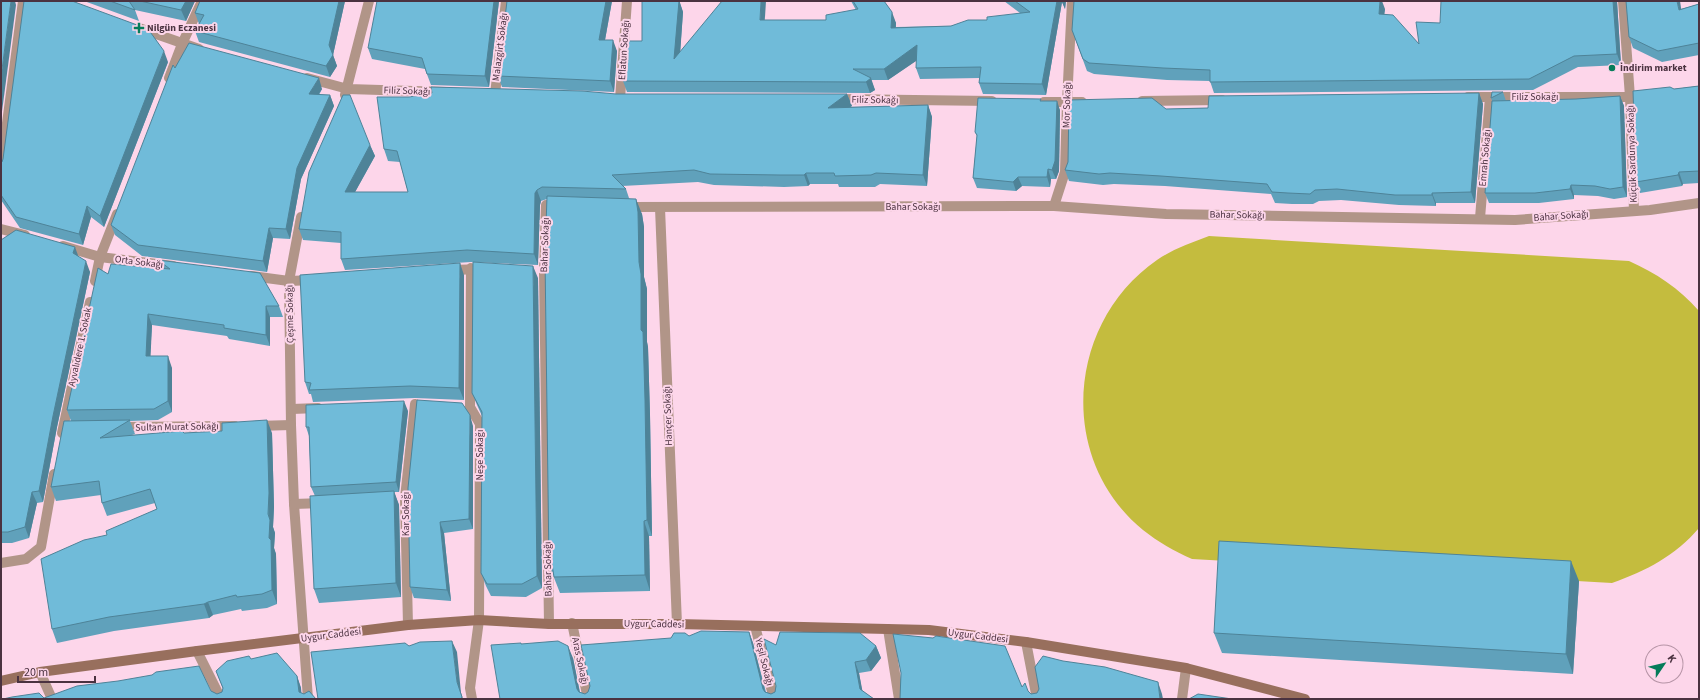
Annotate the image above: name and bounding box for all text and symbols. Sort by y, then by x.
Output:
street label: Malazgirt Sokağı [489,12,511,82]
street label: Eflatun Sokağı [615,20,633,80]
place label: Nilgün Eczanesi [147,21,216,35]
marker: Nilgün Eczanesi [134,23,144,33]
place label: İndirim market [1620,61,1687,75]
marker: İndirim market [1607,63,1617,73]
street label: Mor Sokağı [1059,82,1075,128]
street label: Filiz Sokağı [383,83,431,99]
street label: Filiz Sokağı [1512,90,1558,104]
street label: Filiz Sokağı [851,93,899,107]
street label: Küçük Sardunya Sokağı [1623,105,1641,203]
street label: Emrah Sokağı [1476,129,1494,187]
street label: Bahar Sokağı [885,200,941,214]
street label: Bahar Sokağı [1533,207,1589,225]
street label: Bahar Sokağı [1209,208,1265,222]
street label: Bahar Sokağı [537,217,553,273]
street label: Orta Sokağı [114,252,164,272]
street label: Çeşme Sokağı [282,285,298,343]
street label: Ayvalıdere 1. Sokak [65,306,95,388]
street label: Hançer Sokağı [660,386,676,446]
street label: Sultan Murat Sokağı [135,419,219,435]
street label: Neşe Sokağı [473,430,487,480]
street label: Kar Sokağı [399,492,413,536]
street label: Bahar Sokağı [541,541,555,597]
street label: Uygur Caddesi [624,616,684,632]
street label: Uygur Caddesi [300,624,362,646]
street label: Uygur Caddesi [947,625,1009,647]
street label: Aras Sokağı [568,636,592,686]
street label: Yeşil Sokağı [751,636,777,687]
north arrow [1644,644,1684,684]
text: K [1664,651,1680,666]
scale bar [18,658,95,684]
text: 20 m [24,664,48,681]

